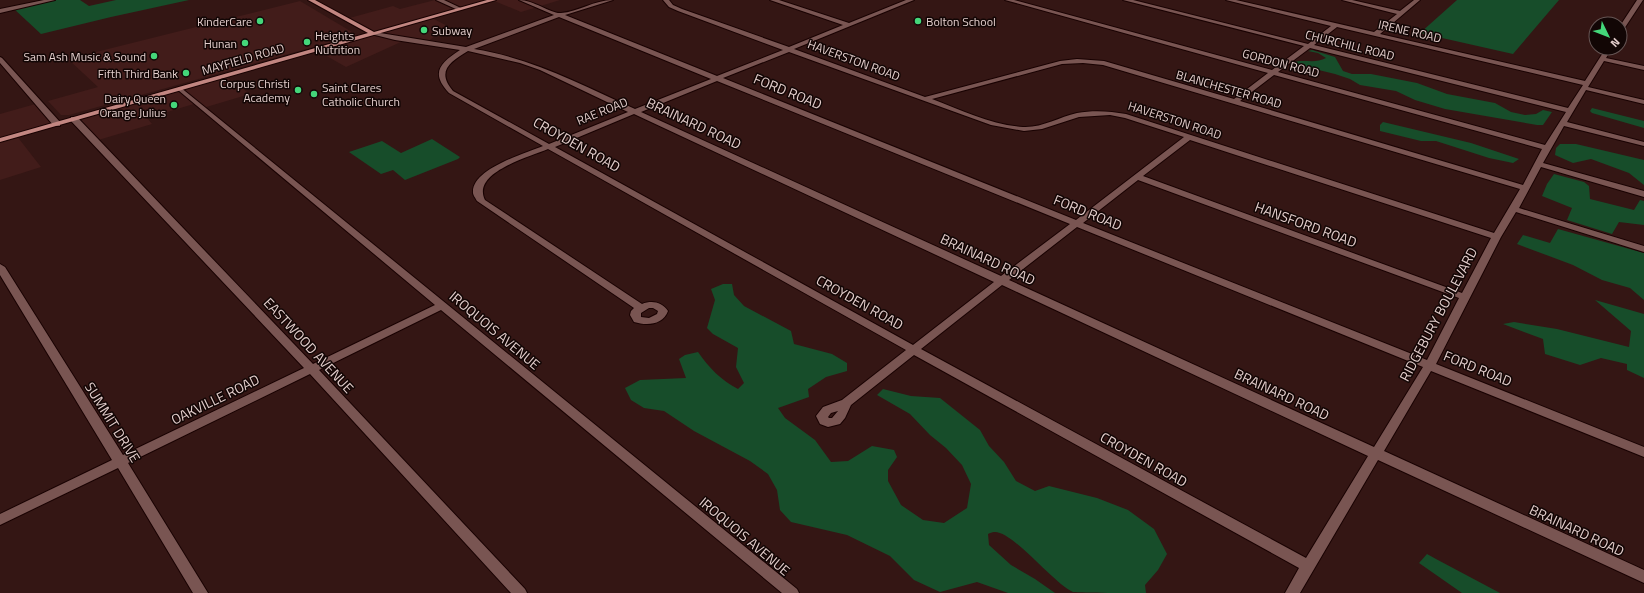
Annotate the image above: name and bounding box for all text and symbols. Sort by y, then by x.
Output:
place label: KinderCare [197,12,252,31]
place label: Bolton School [926,12,996,31]
street label: IRENE ROAD [1376,14,1444,48]
marker: KinderCare [255,16,265,26]
marker: Bolton School [913,16,923,26]
north arrow [1588,16,1628,56]
place label: Subway [432,21,472,40]
marker: Subway [419,25,429,35]
street label: CHURCHILL ROAD [1303,25,1397,65]
place label: Heights Nutrition [315,26,360,59]
place label: Hunan [204,34,237,53]
street label: HAVERSTON ROAD [805,34,903,86]
text: N [1607,35,1624,51]
marker: Heights Nutrition [302,37,312,47]
street label: MAYFIELD ROAD [199,38,287,80]
marker: Hunan [240,38,250,48]
street label: GORDON ROAD [1240,44,1322,82]
place label: Sam Ash Music & Sound [24,47,146,66]
marker: Sam Ash Music & Sound [149,51,159,61]
place label: Fifth Third Bank [98,64,178,83]
street label: BLANCHESTER ROAD [1174,65,1284,113]
marker: Fifth Third Bank [181,68,191,78]
street label: FORD ROAD [751,68,825,114]
place label: Corpus Christi Academy [220,74,290,107]
place label: Saint Clares Catholic Church [322,78,400,111]
marker: Corpus Christi Academy [293,85,303,95]
place label: Dairy Queen Orange Julius [99,89,166,122]
marker: Saint Clares Catholic Church [309,89,319,99]
street label: RAE ROAD [574,92,631,130]
street label: BRAINARD ROAD [643,92,745,154]
street label: HAVERSTON ROAD [1126,96,1224,144]
marker: Dairy Queen Orange Julius [169,100,179,110]
street label: CROYDEN ROAD [529,111,625,177]
street label: FORD ROAD [1051,189,1125,235]
street label: HANSFORD ROAD [1252,196,1360,252]
street label: BRAINARD ROAD [937,228,1039,290]
street label: RIDGEBURY BOULEVARD [1394,243,1482,385]
street label: CROYDEN ROAD [812,269,908,335]
street label: IROQUOIS AVENUE [445,286,545,375]
street label: EASTWOOD AVENUE [259,292,359,398]
street label: FORD ROAD [1441,345,1515,391]
street label: BRAINARD ROAD [1231,363,1333,425]
street label: OAKVILLE ROAD [167,368,263,430]
street label: SUMMIT DRIVE [80,378,146,466]
street label: CROYDEN ROAD [1096,426,1192,492]
street label: IROQUOIS AVENUE [695,492,795,581]
street label: BRAINARD ROAD [1526,499,1628,561]

